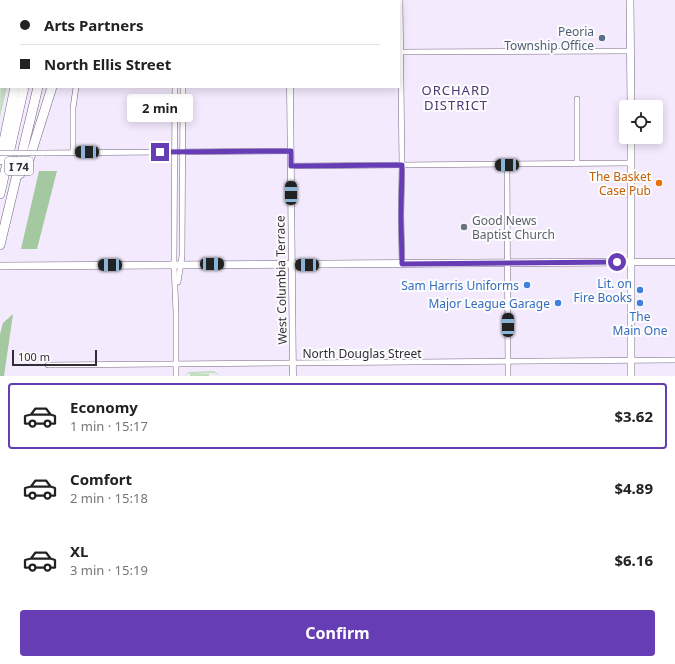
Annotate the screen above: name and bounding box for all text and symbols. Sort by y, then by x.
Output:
text: Arts Partners [44,15,143,35]
place label: Peoria Township Office [504,23,594,54]
marker: Peoria Township Office [597,33,607,43]
text: North Ellis Street [44,54,171,74]
district label: ORCHARD DISTRICT [422,81,490,114]
callout: 2 min [127,94,193,122]
text: 2 min [142,99,178,117]
map controls [619,100,663,144]
button: locate [619,100,663,144]
route end [151,143,169,161]
car [75,146,99,158]
road number: I 74 [5,157,33,175]
car [495,159,519,171]
place label: The Basket Case Pub [589,168,652,199]
marker: The Basket Case Pub [654,178,664,188]
car [285,181,297,205]
place label: Good News Baptist Church [472,212,555,243]
street label: West Columbia Terrace [271,215,291,345]
marker: Good News Baptist Church [459,222,469,232]
route start [608,253,626,271]
car [200,258,224,270]
car [98,259,122,271]
car [295,259,319,271]
place label: Lit. on Fire Books [574,275,632,306]
place label: Sam Harris Uniforms [401,277,519,294]
marker: Sam Harris Uniforms [522,280,532,290]
marker: Lit. on Fire Books [635,285,645,295]
place label: Major League Garage [428,295,550,312]
marker: Major League Garage [553,298,563,308]
marker: The Main One [635,298,645,308]
place label: The Main One [613,308,668,339]
car [502,313,514,337]
street label: North Douglas Street [302,345,422,362]
scale bar [12,348,97,367]
text: 100 m [18,349,50,364]
text: Economy [70,397,138,417]
icon: car [22,398,58,434]
text: $3.62 [614,406,653,426]
text: 1 min · 15:17 [70,417,148,435]
text: Comfort [70,469,132,489]
icon: car [22,470,58,506]
text: $4.89 [614,478,653,498]
text: 2 min · 15:18 [70,489,148,507]
text: XL [70,541,88,561]
icon: car [22,542,58,578]
text: $6.16 [614,550,653,570]
text: 3 min · 15:19 [70,561,148,579]
button: Confirm [20,610,655,656]

